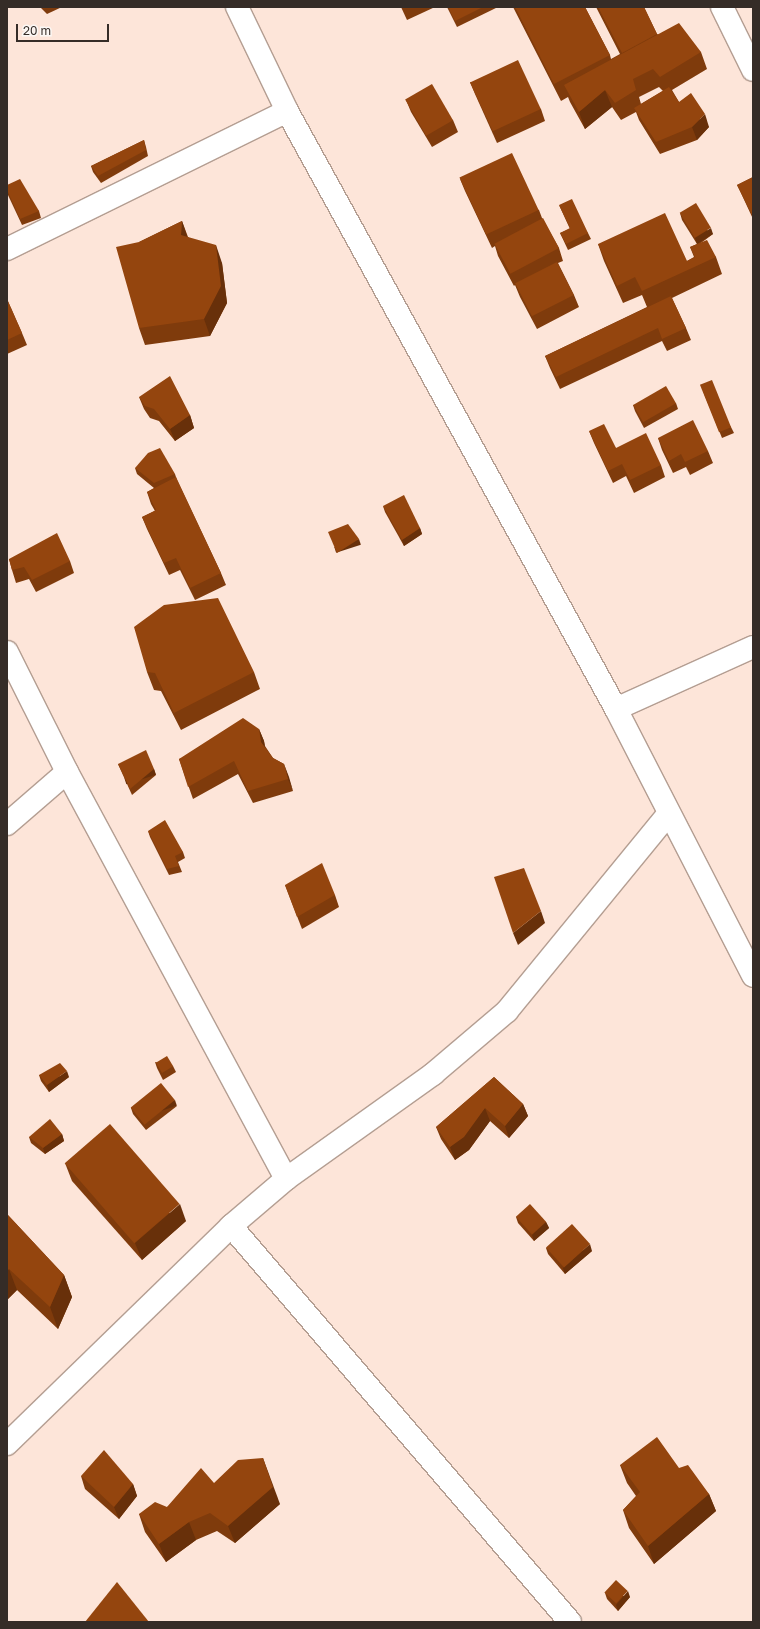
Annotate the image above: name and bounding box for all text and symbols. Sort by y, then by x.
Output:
scale bar [18,16,111,42]
text: 20 m [23,23,51,38]

